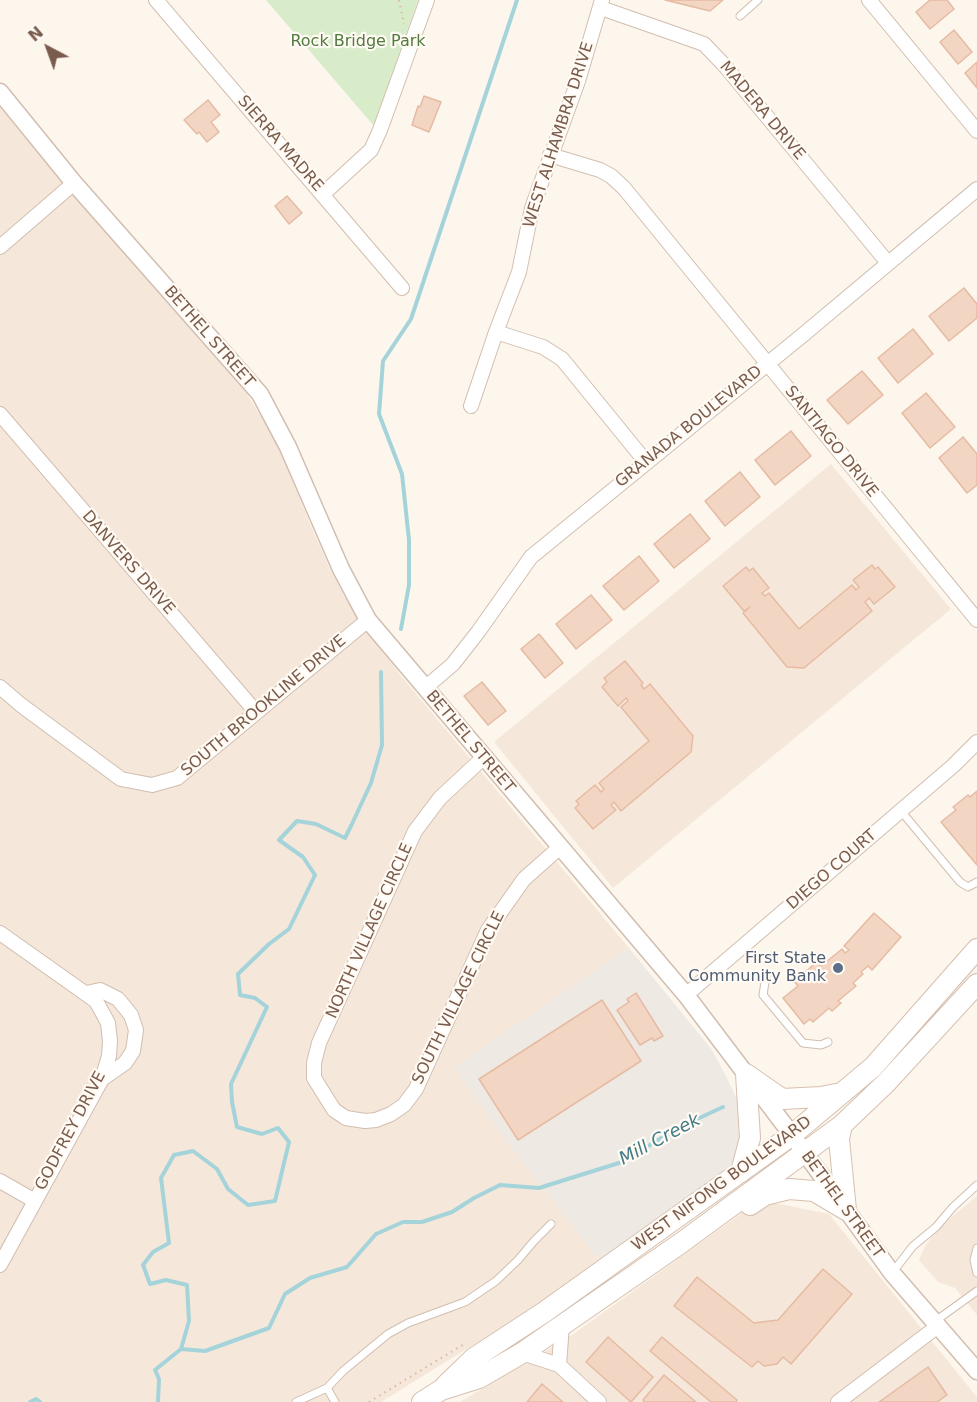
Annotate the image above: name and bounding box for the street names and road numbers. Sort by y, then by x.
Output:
street label: WEST ALHAMBRA DRIVE [520,40,598,230]
street label: MADERA DRIVE [715,58,809,164]
street label: SIERRA MADRE [233,92,327,196]
street label: BETHEL STREET [160,282,258,392]
street label: GRANADA BOULEVARD [612,362,766,492]
street label: SANTIAGO DRIVE [780,382,882,502]
street label: DANVERS DRIVE [78,507,178,619]
street label: SOUTH BROOKLINE DRIVE [178,631,350,781]
street label: BETHEL STREET [421,687,519,797]
street label: DIEGO COURT [783,826,881,914]
street label: NORTH VILLAGE CIRCLE [323,840,417,1022]
street label: SOUTH VILLAGE CIRCLE [409,908,509,1088]
street label: GODFREY DRIVE [32,1068,110,1194]
street label: WEST NIFONG BOULEVARD [628,1112,816,1256]
street label: BETHEL STREET [797,1148,887,1262]

